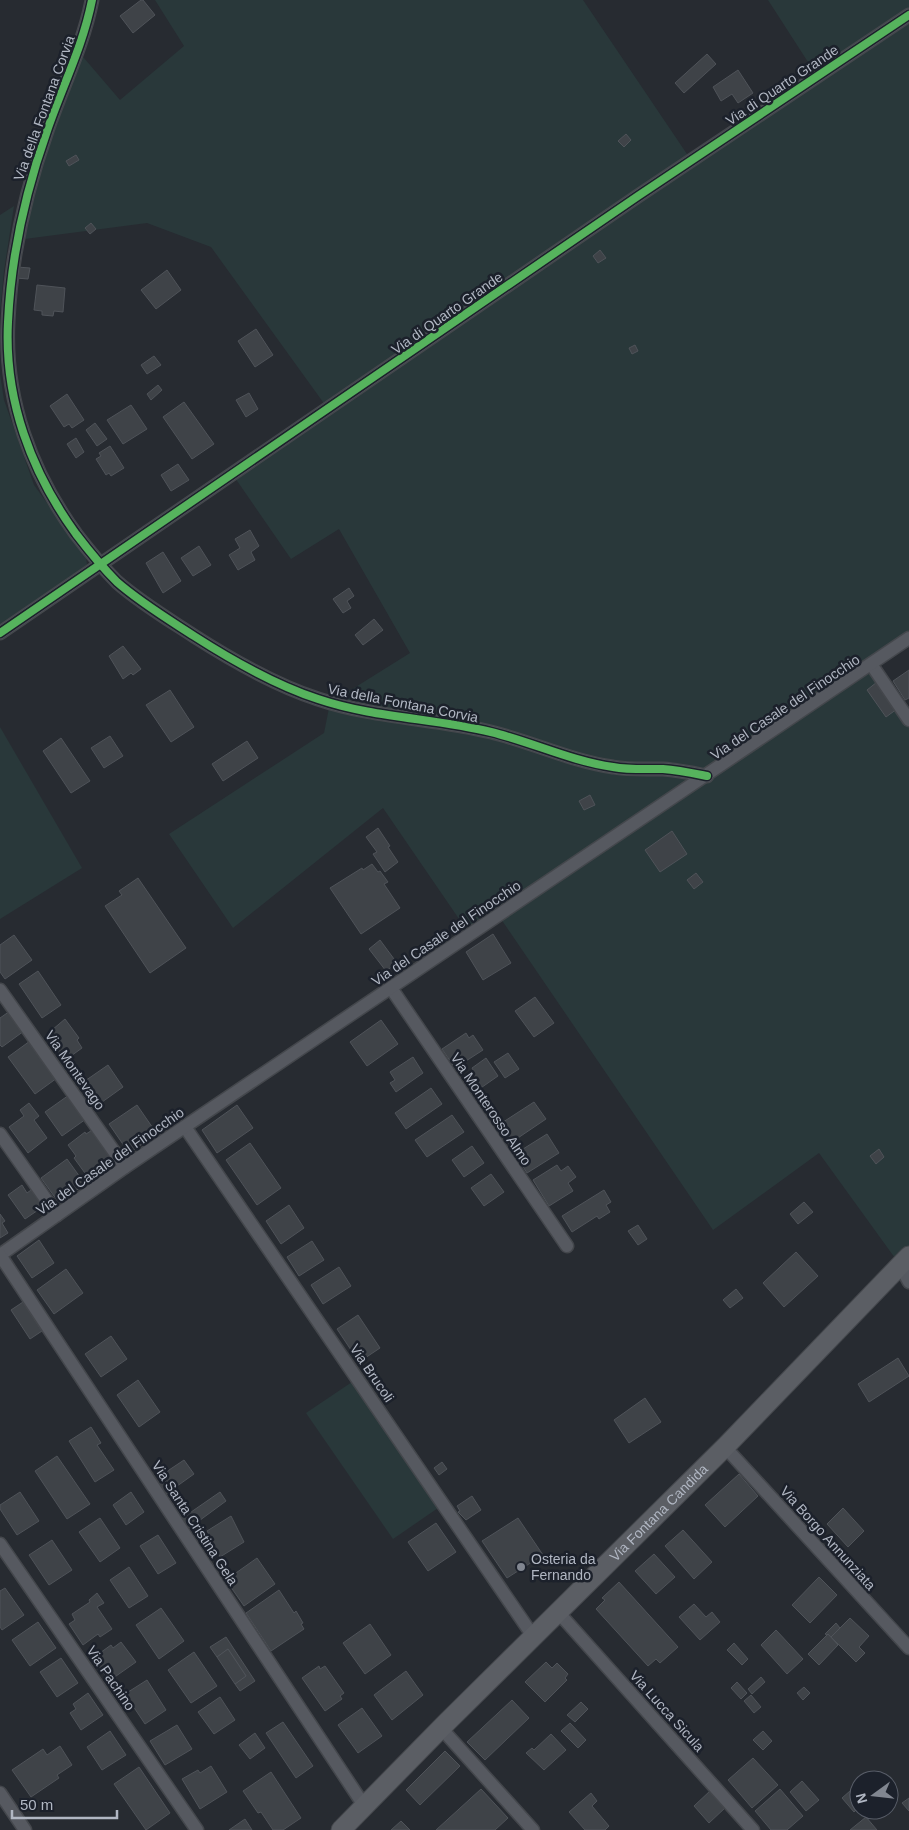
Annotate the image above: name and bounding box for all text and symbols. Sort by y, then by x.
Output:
street label: Via della Fontana Corvia [10,33,78,183]
street label: Via di Quarto Grande [723,41,841,129]
street label: Via di Quarto Grande [388,268,506,357]
street label: Via del Casale del Finocchio [707,651,863,763]
street label: Via della Fontana Corvia [326,681,480,725]
street label: Via del Casale del Finocchio [368,877,524,989]
street label: Via Montevago [42,1027,108,1113]
street label: Via Monterosso Almo [447,1050,535,1168]
street label: Via del Casale del Finocchio [33,1104,187,1218]
street label: Via Brucoli [347,1341,397,1405]
street label: Via Santa Cristina Gela [149,1458,241,1588]
street label: Via Fontana Candida [606,1461,711,1565]
street label: Via Borgo Annunziata [777,1483,879,1593]
place label: Osteria da Fernando [531,1551,596,1583]
marker: Osteria da Fernando [515,1561,527,1573]
street label: Via Pachino [84,1643,139,1714]
street label: Via Lucca Sicula [627,1667,708,1755]
north arrow [849,1770,899,1820]
scale bar [12,1788,118,1820]
text: N [852,1791,870,1805]
text: 50 m [20,1796,53,1813]

